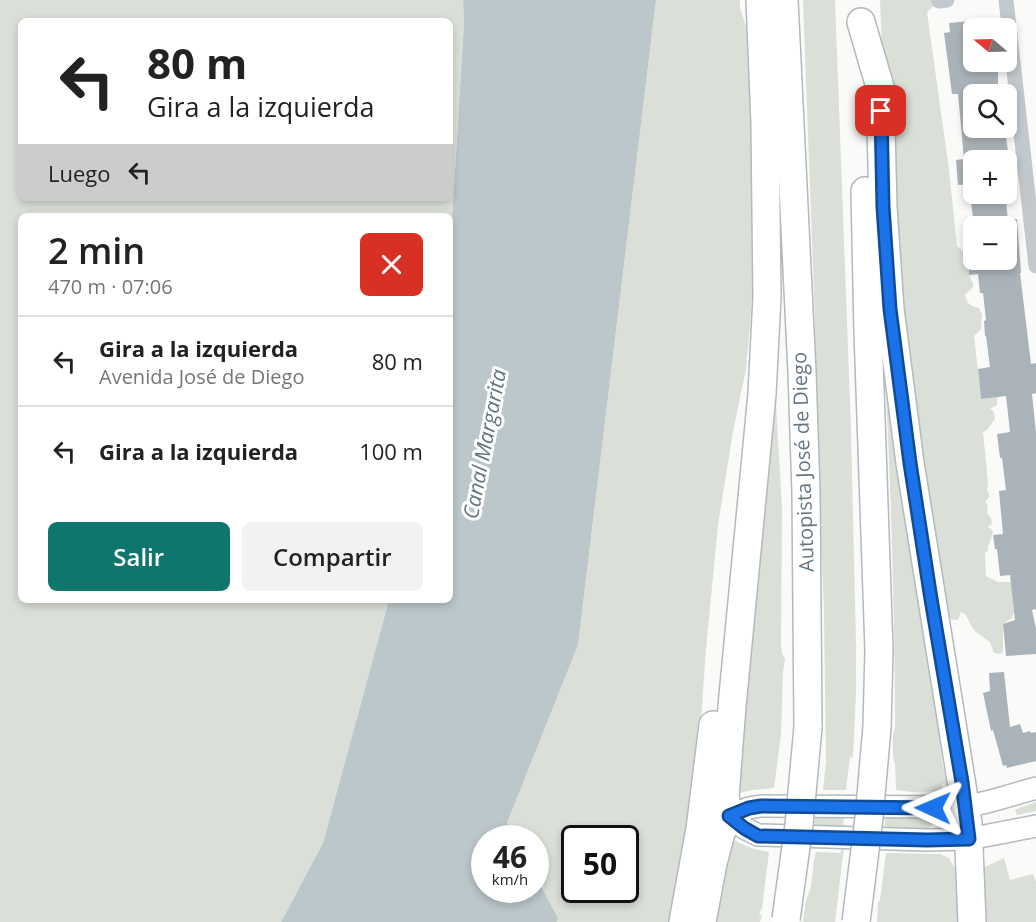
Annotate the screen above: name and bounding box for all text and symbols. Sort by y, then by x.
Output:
north arrow [963,18,1017,72]
map controls [963,18,1017,270]
text: 80 m [147,34,247,91]
icon: left [48,42,126,120]
button: search [963,84,1017,138]
pin [855,85,906,136]
text: Gira a la izquierda [147,88,374,125]
icon: arrive [864,94,897,127]
button: + [963,150,1017,204]
icon: left [123,156,156,189]
text: Luego [48,158,111,188]
button: − [963,216,1017,270]
text: 2 min [48,226,145,275]
button: close [360,233,423,296]
text: 470 m · 07:06 [48,273,173,300]
text: Gira a la izquierda [99,333,298,363]
icon: left [48,345,81,378]
text: 80 m [372,346,423,376]
street label: Autopista José de Diego [785,352,820,572]
text: Avenida José de Diego [99,363,304,390]
water label: Canal Margarita [456,366,512,521]
icon: left [48,435,81,468]
text: Gira a la izquierda [99,436,298,466]
text: 100 m [359,436,423,466]
button: Salir [48,522,230,591]
button: Compartir [242,522,423,591]
position arrow [901,776,965,840]
speed limit sign: 50 [561,825,639,903]
text: 46 [493,836,527,877]
text: km/h [492,869,528,889]

